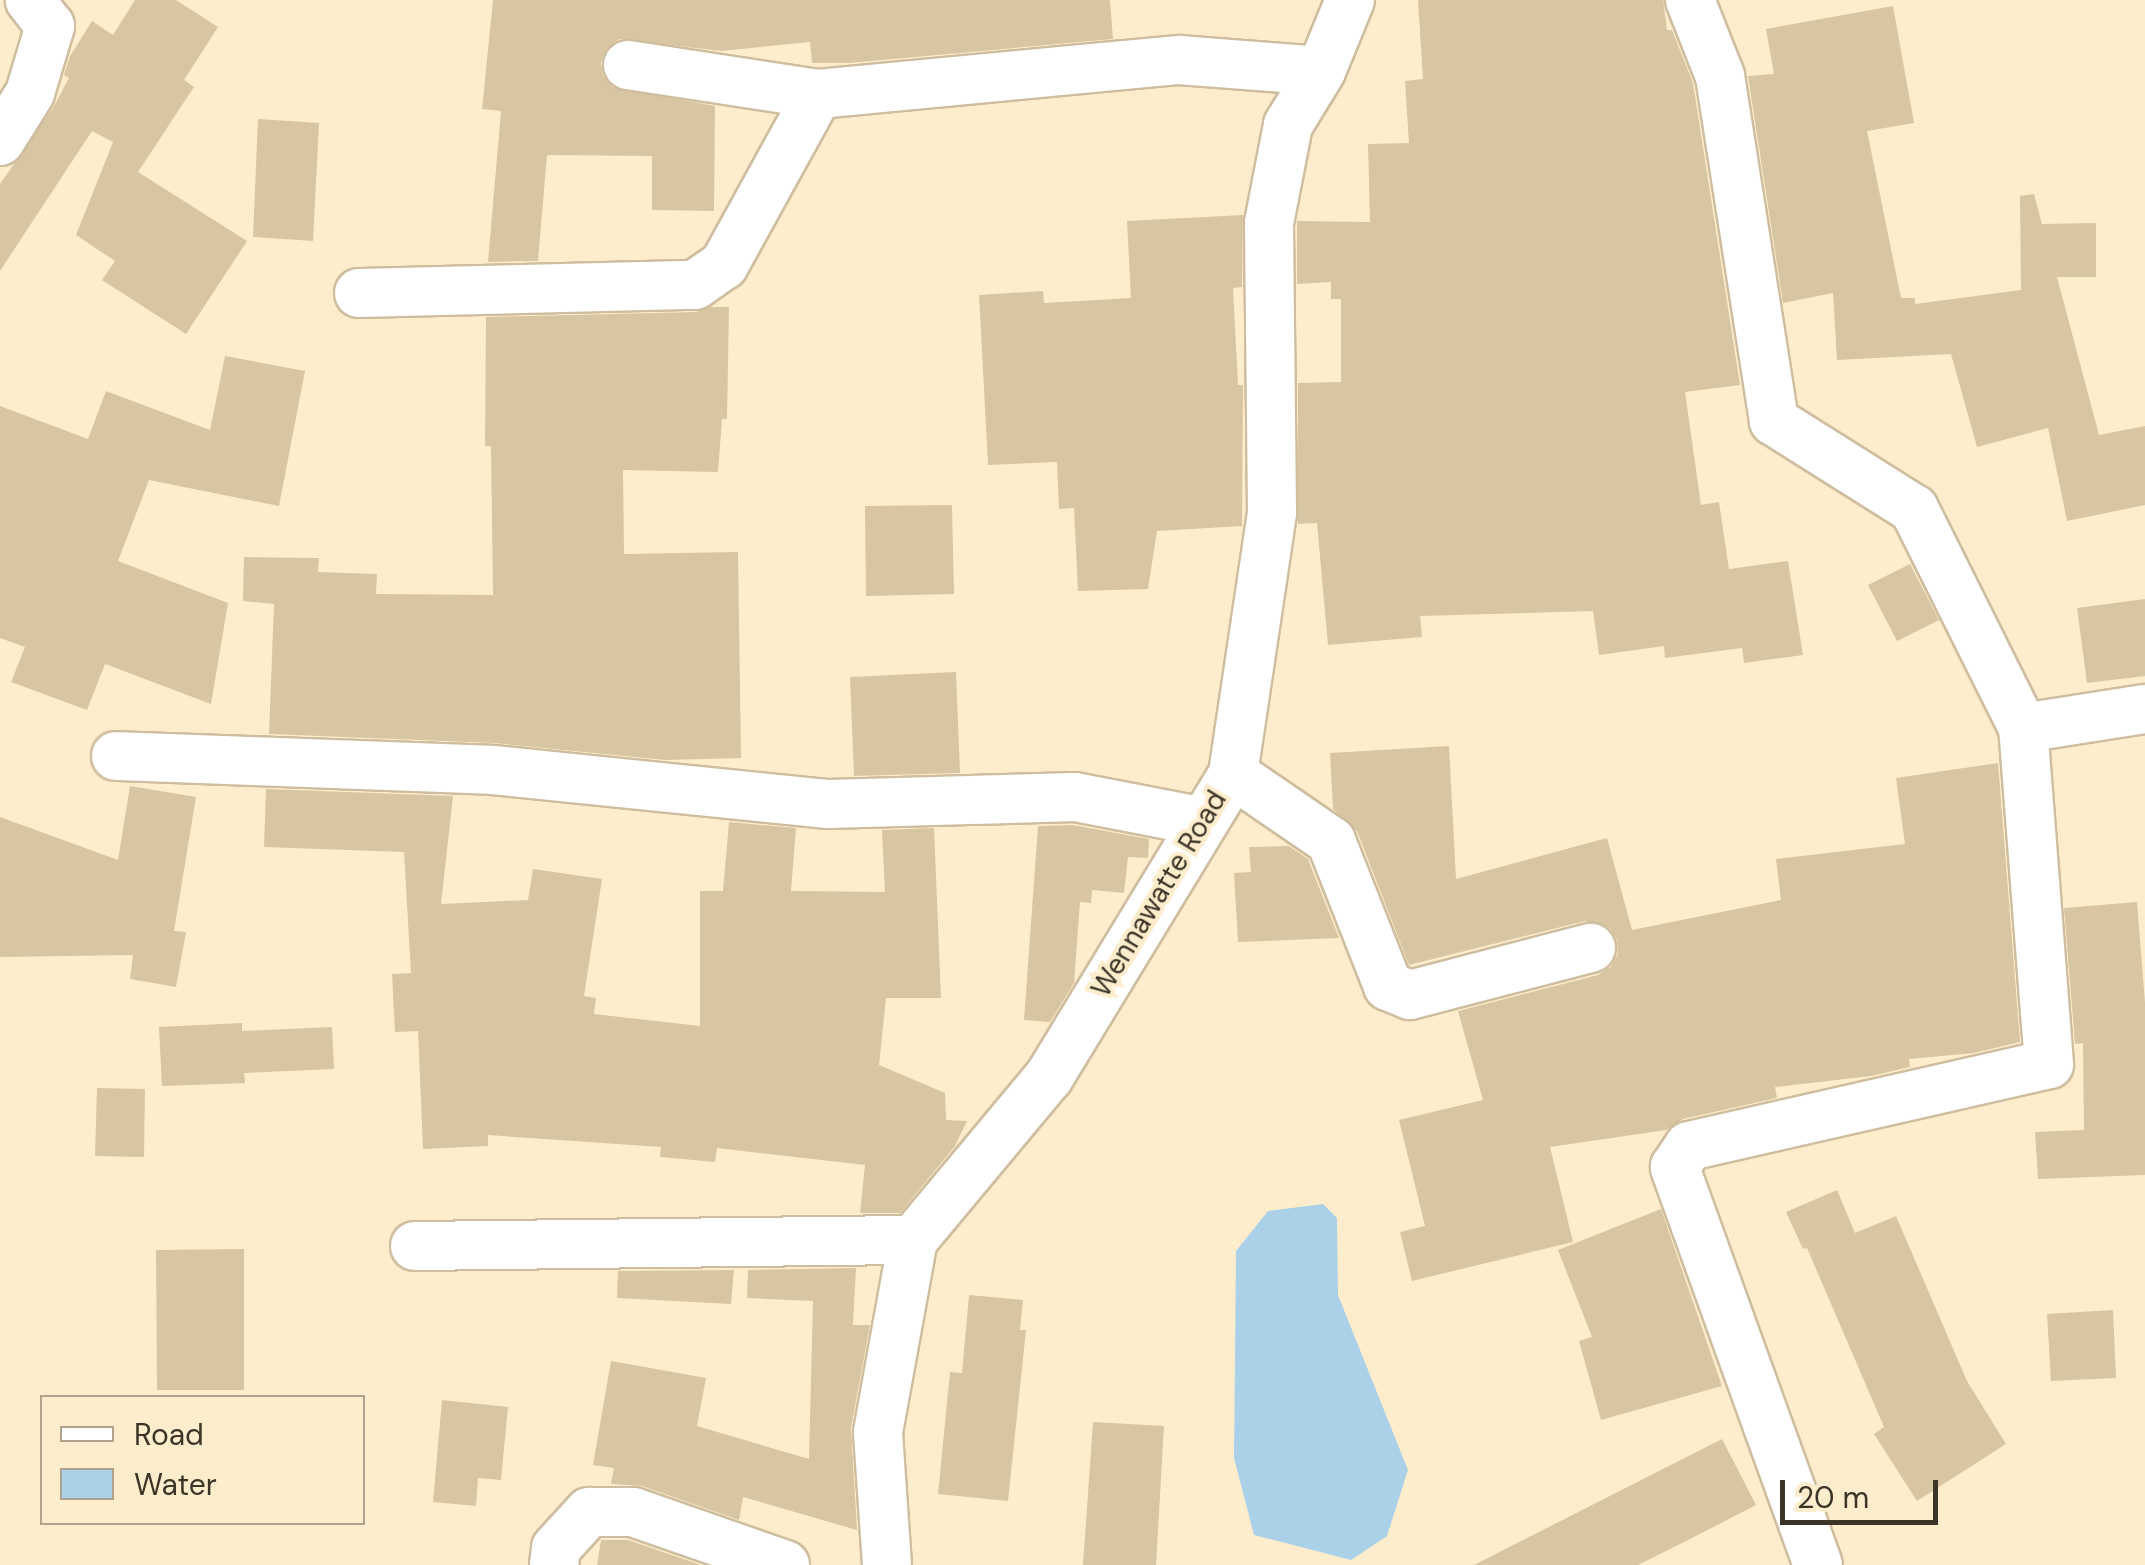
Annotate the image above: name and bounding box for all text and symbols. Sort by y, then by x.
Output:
street label: Wennawatte Road [1084,785,1234,1003]
legend [40,1395,365,1525]
text: Road [134,1415,204,1454]
scale bar [1785,1460,1942,1522]
text: Water [134,1465,217,1504]
text: 20 m [1797,1478,1869,1517]

